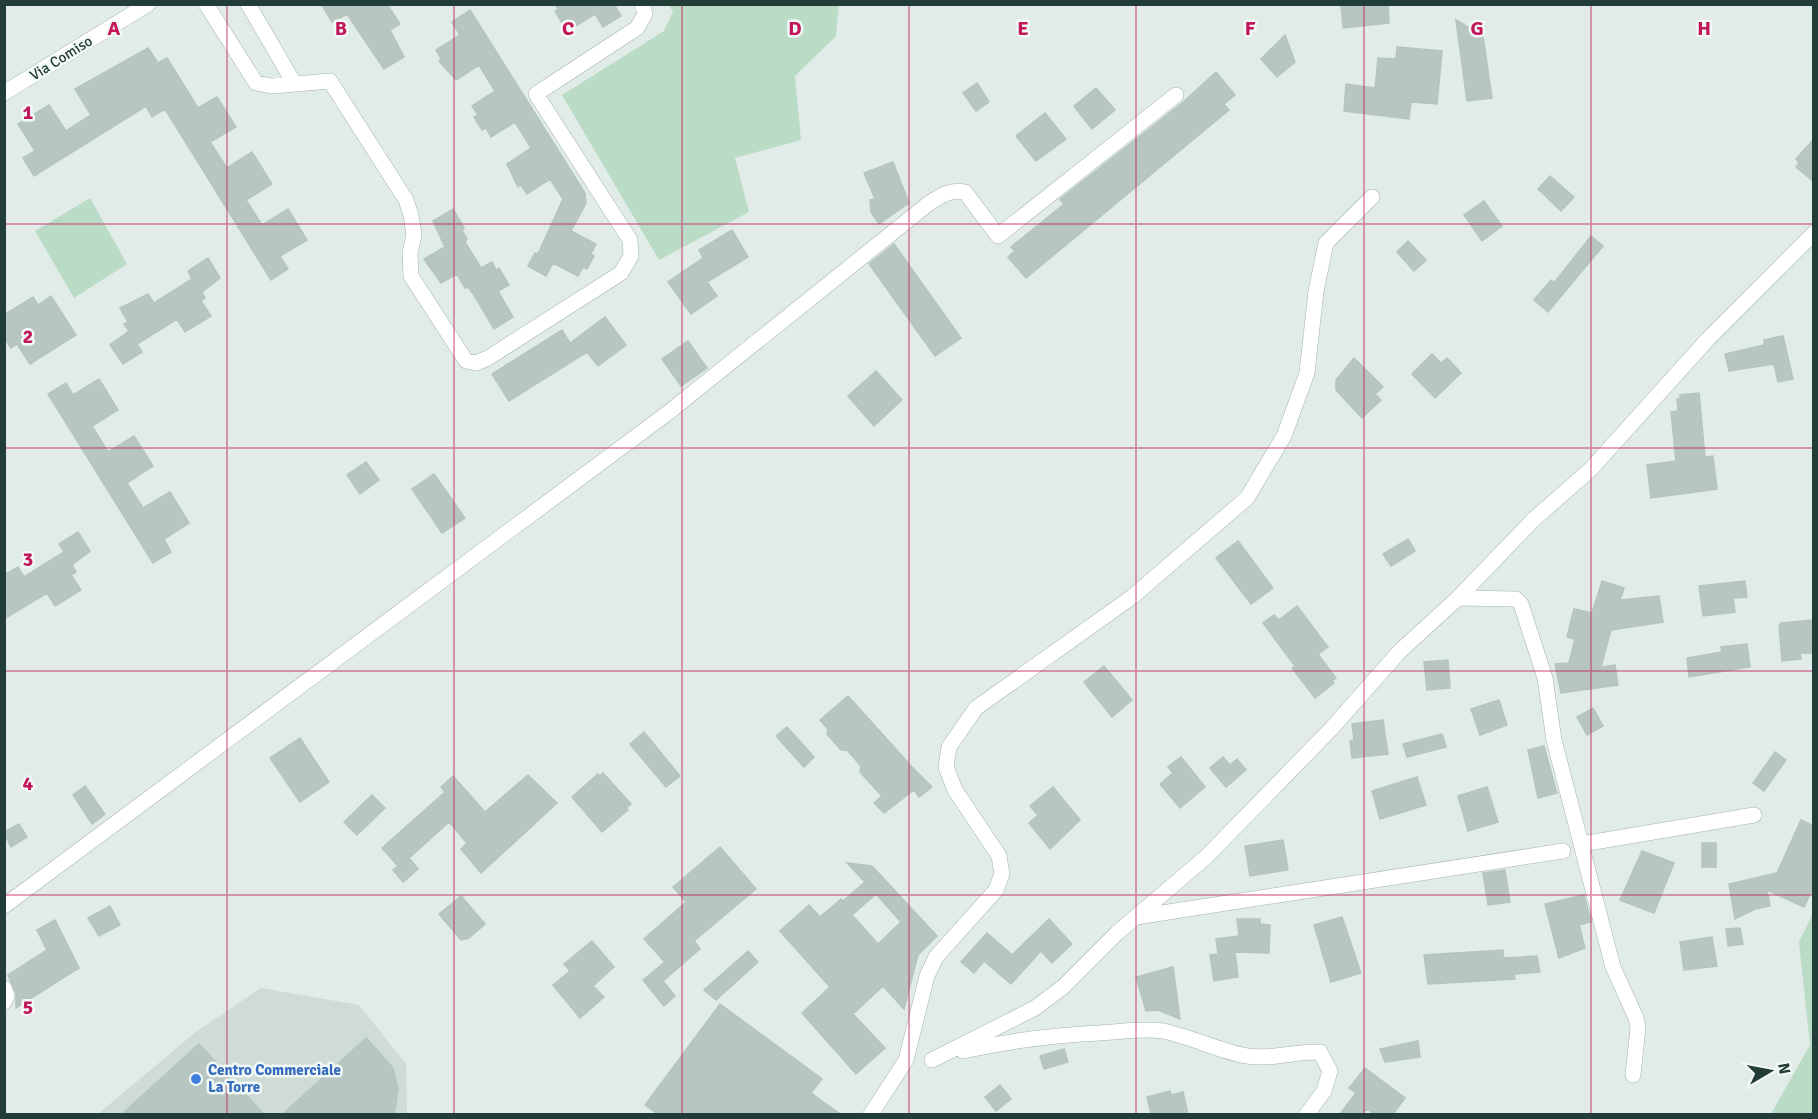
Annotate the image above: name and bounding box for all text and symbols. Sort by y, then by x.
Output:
text: A [108,16,121,41]
text: B [335,16,347,41]
text: C [562,16,574,41]
text: D [788,16,802,41]
text: E [1017,16,1029,41]
text: F [1245,16,1256,41]
text: G [1470,16,1484,41]
text: H [1697,16,1711,41]
street label: Via Comiso [26,32,96,84]
text: 1 [23,100,34,125]
text: 2 [23,324,33,349]
text: 3 [23,547,33,572]
text: 4 [23,771,34,796]
text: 5 [23,995,33,1020]
north arrow [1740,1041,1800,1101]
place label: Centro Commerciale La Torre [208,1061,341,1096]
text: N [1773,1061,1795,1076]
marker: Centro Commerciale La Torre [189,1072,203,1086]

